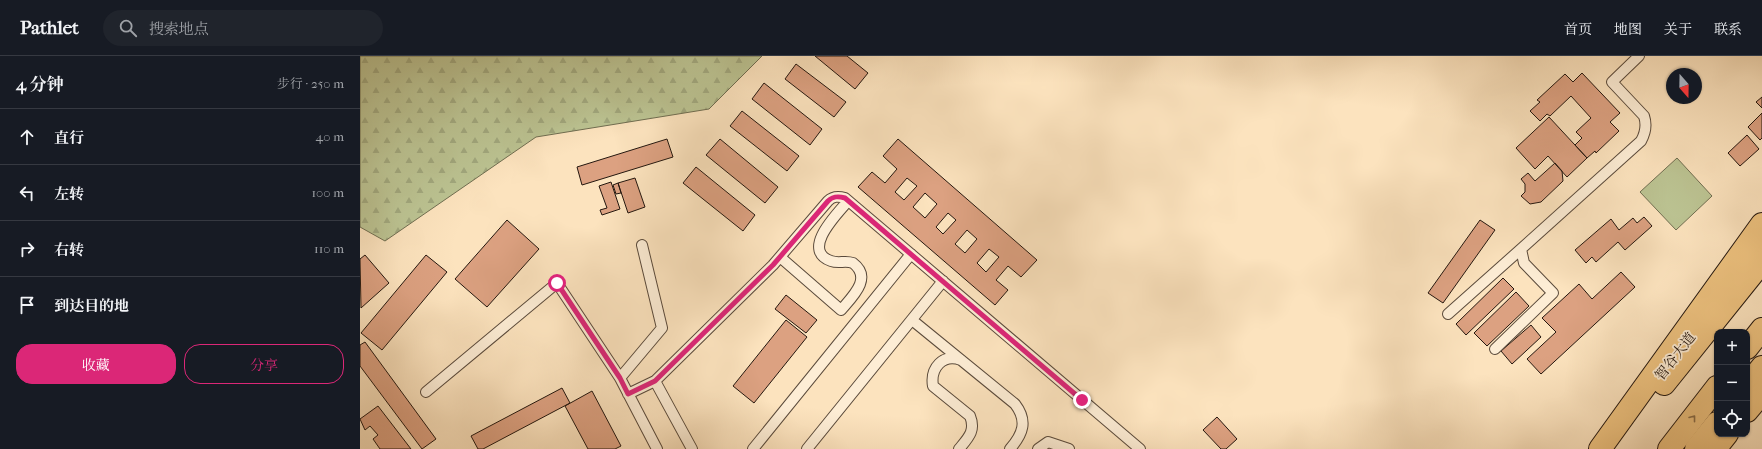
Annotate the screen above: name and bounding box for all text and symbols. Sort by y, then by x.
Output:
search box [103,10,383,46]
text: Pathlet [20,17,79,39]
icon: search [117,17,139,39]
text: 搜索地点 [149,20,209,38]
text: 首页 [1564,21,1592,38]
text: 地图 [1614,21,1642,38]
text: 关于 [1664,21,1692,38]
text: 联系 [1714,21,1742,38]
north arrow [1666,68,1702,104]
text: 4 分钟 [16,74,64,94]
text: 步行 · 250 m [277,76,344,91]
icon: ahead [16,126,38,148]
text: 直行 [54,129,84,147]
text: 40 m [316,129,344,144]
icon: left [16,182,38,204]
text: 左转 [54,185,84,203]
text: 100 m [311,185,344,200]
icon: right [16,238,38,260]
text: 右转 [54,241,84,259]
text: 110 m [314,241,344,256]
route start [548,274,566,292]
icon: arrive [16,294,38,316]
text: 到达目的地 [54,297,129,315]
street label: 智谷大道 [1651,329,1699,384]
map controls [1714,329,1750,437]
button: + [1714,329,1750,365]
button: 收藏 [16,344,176,384]
button: 分享 [184,344,344,384]
button: − [1714,365,1750,401]
route end [1073,391,1091,409]
button: locate [1714,401,1750,437]
one-way arrow [1688,416,1695,423]

